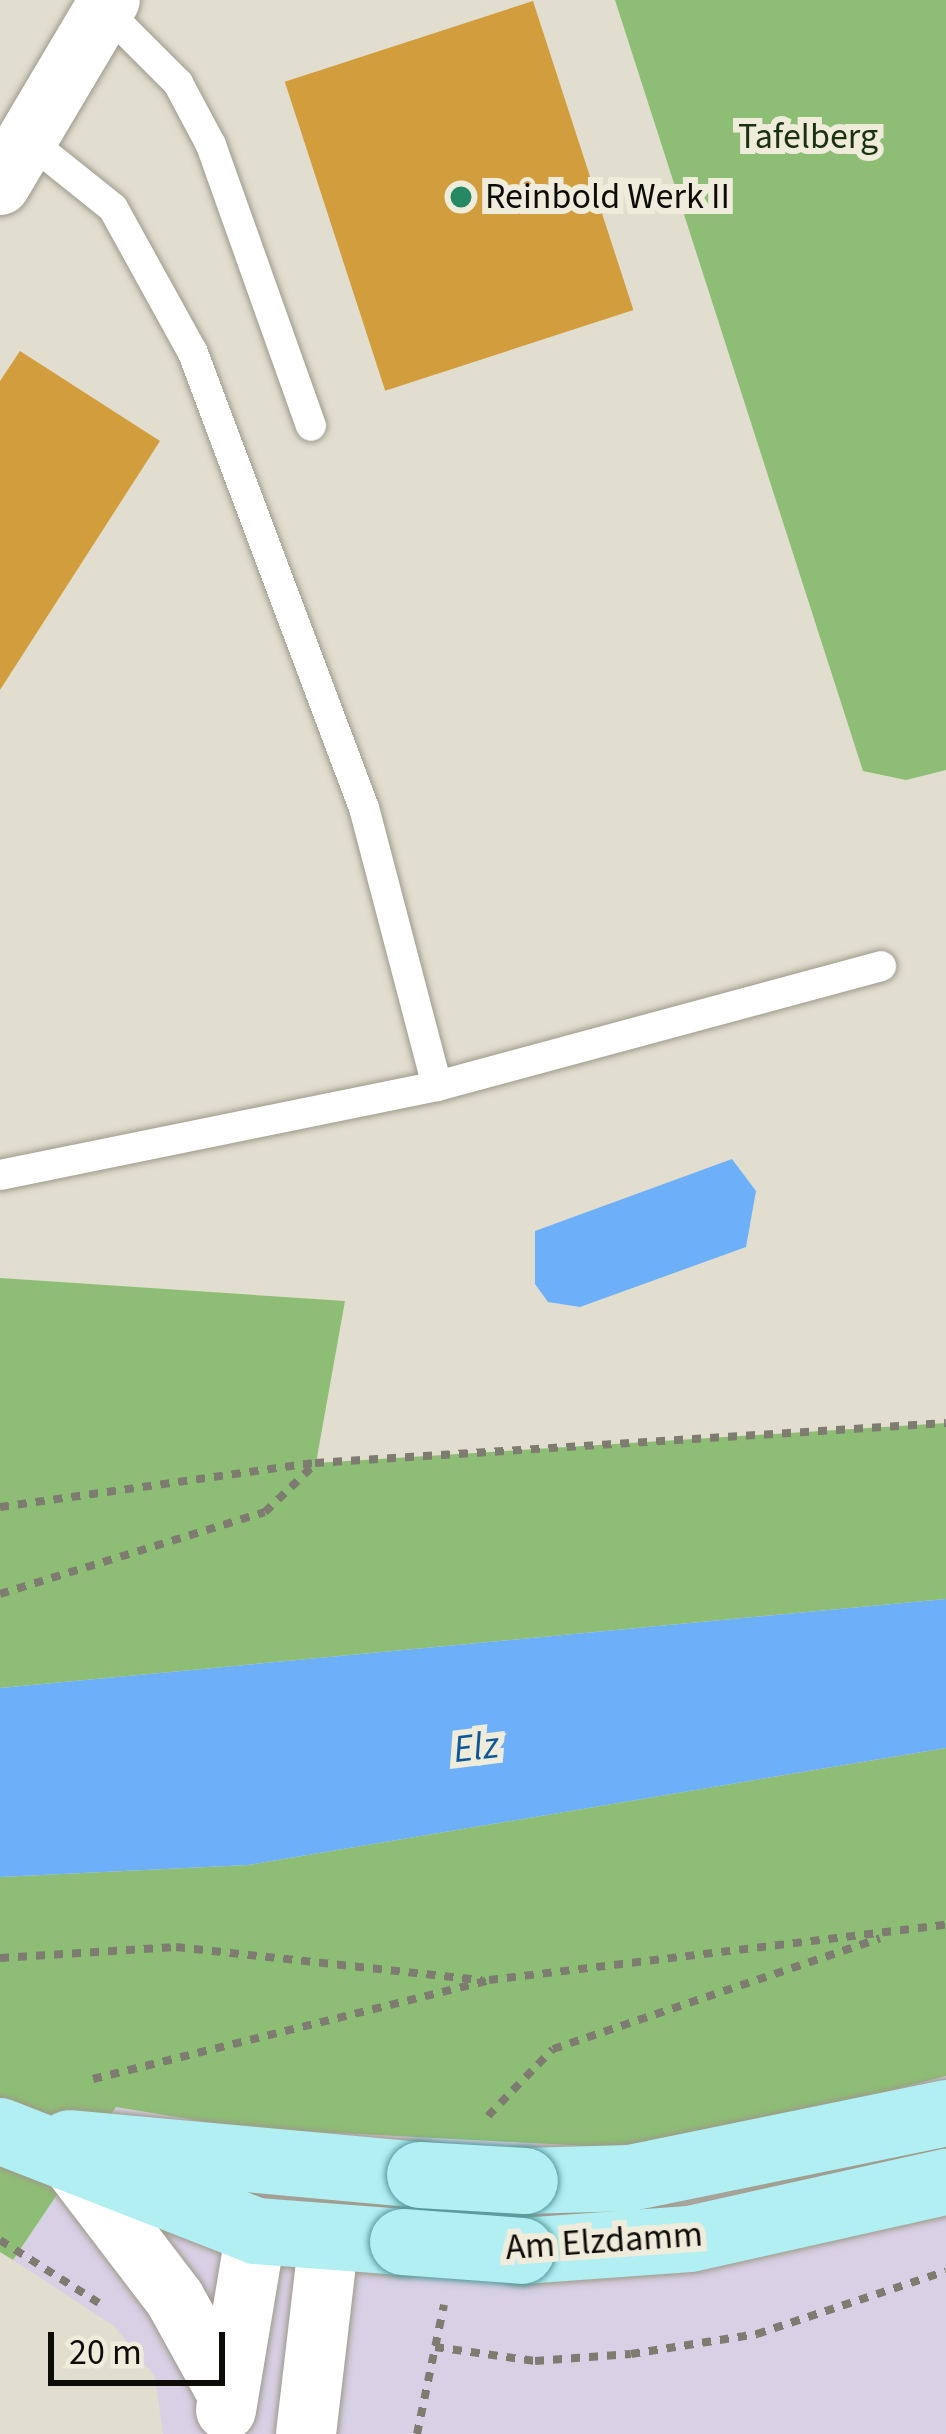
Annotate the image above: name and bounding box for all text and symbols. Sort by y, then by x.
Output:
park label: Tafelberg [738,115,878,159]
place label: Reinbold Werk II [485,175,730,219]
marker: Reinbold Werk II [448,184,474,210]
water label: Elz [451,1722,501,1774]
street label: Am Elzdamm [504,2213,704,2269]
scale bar [54,2308,231,2382]
text: 20 m [69,2327,142,2378]

